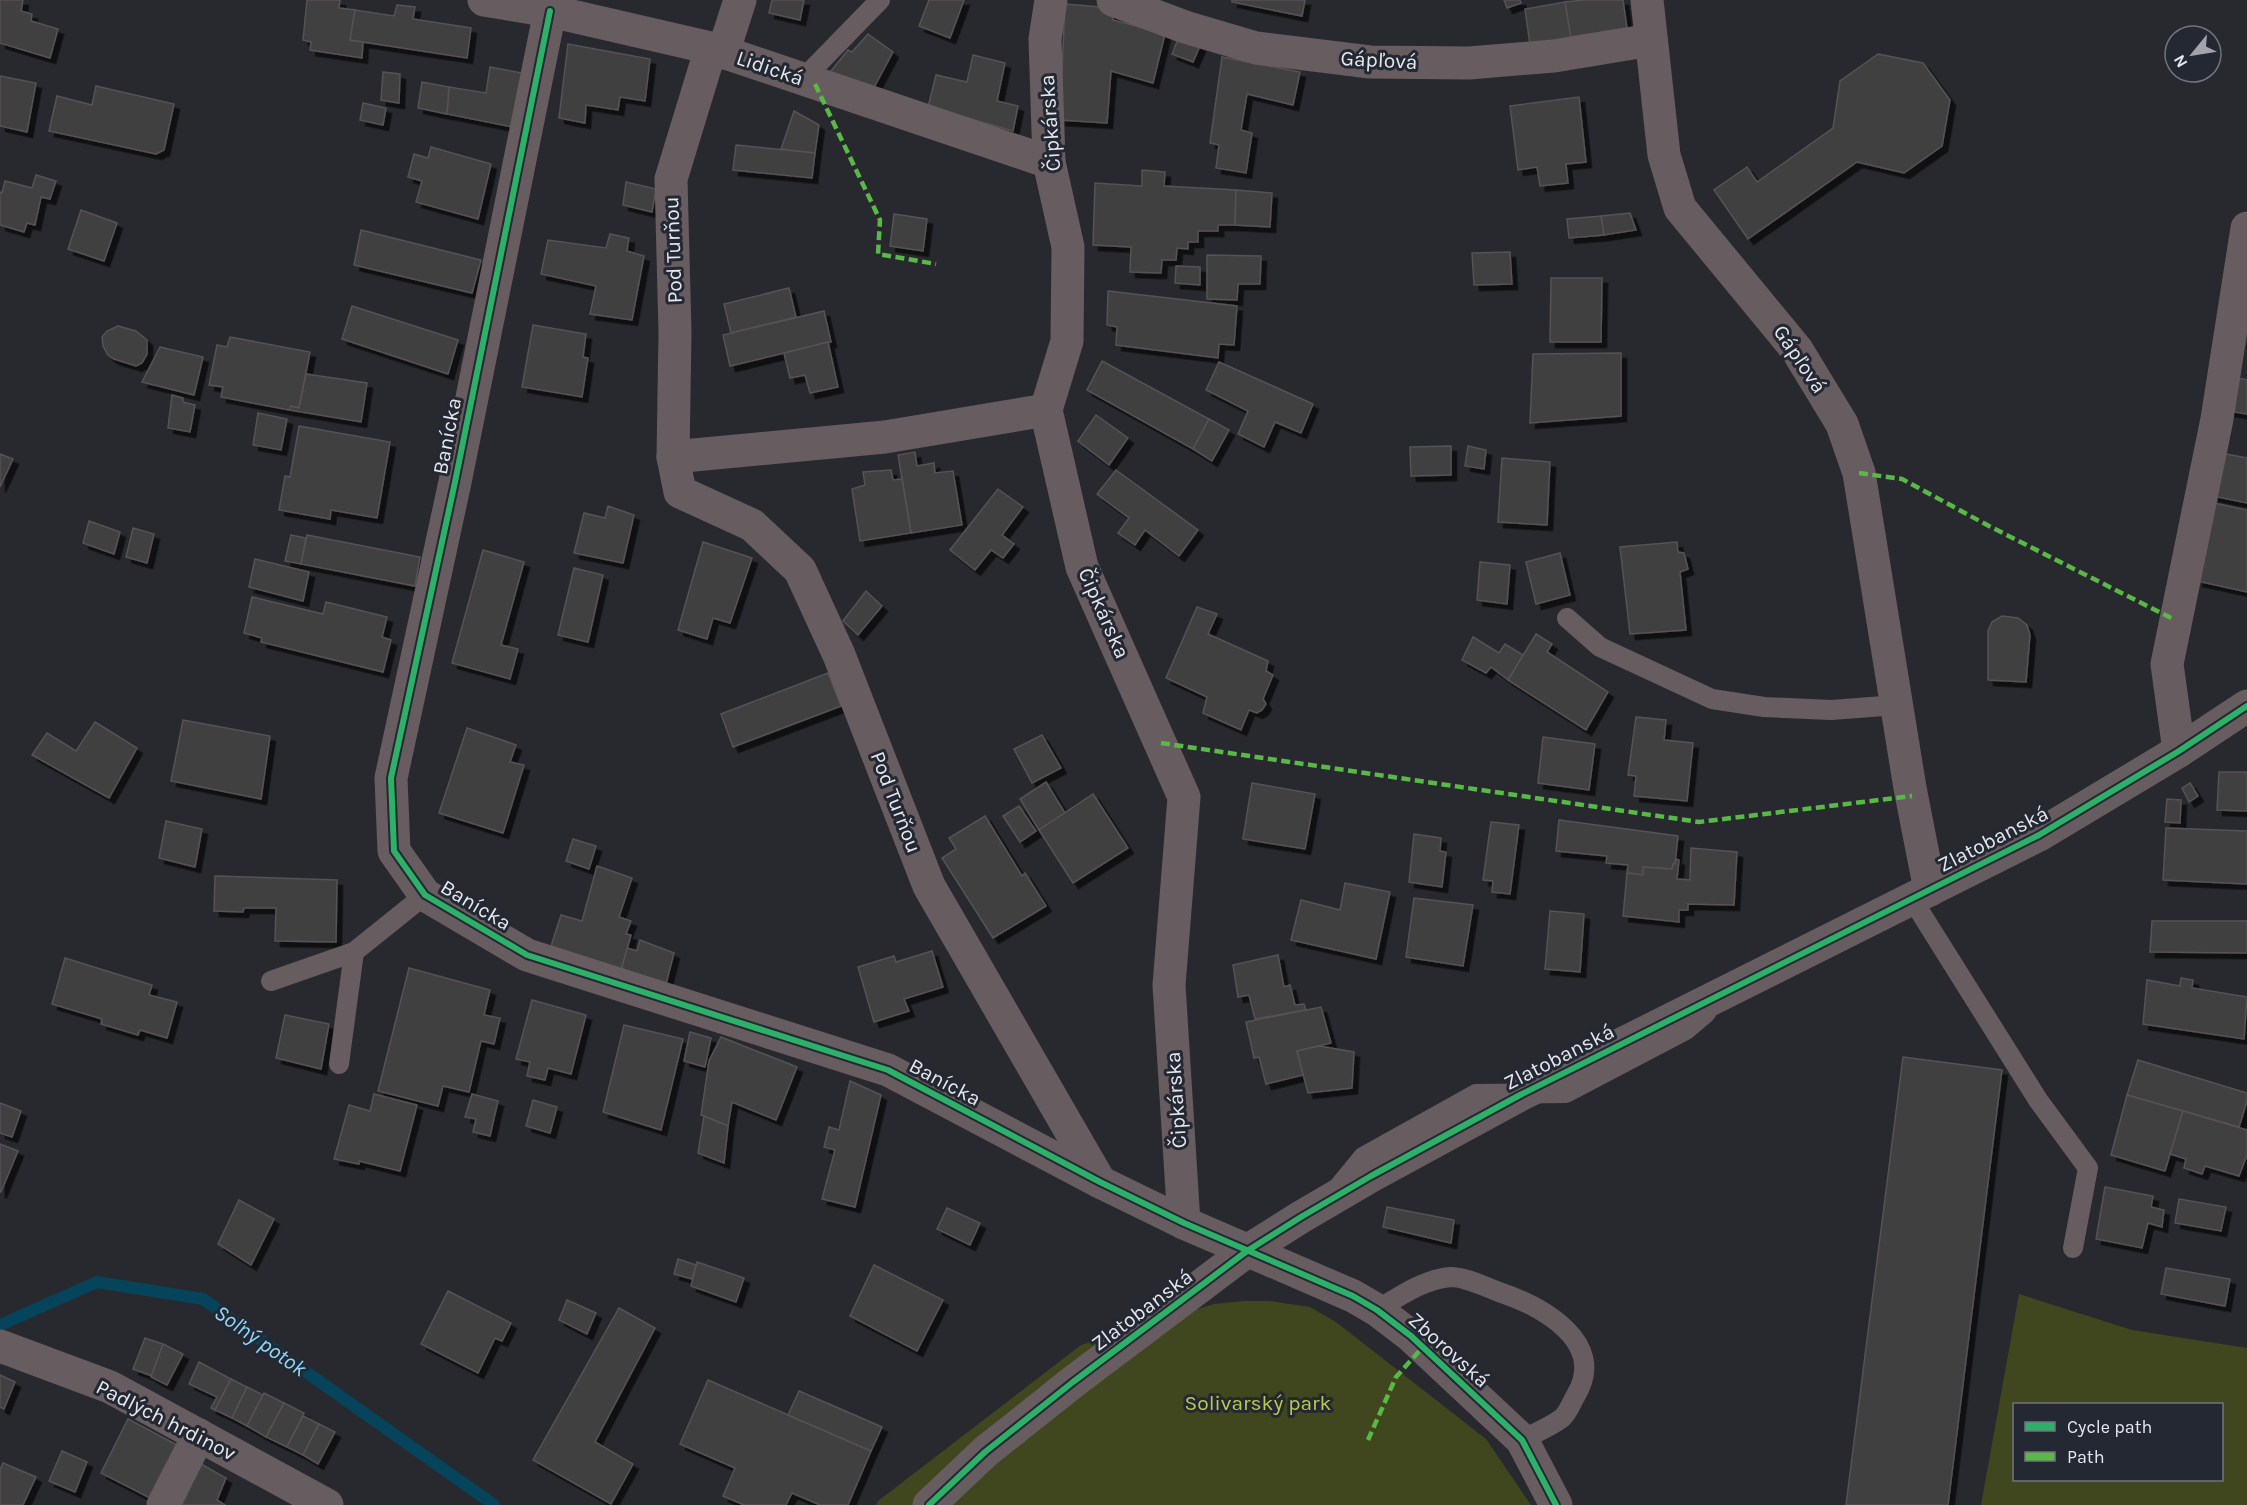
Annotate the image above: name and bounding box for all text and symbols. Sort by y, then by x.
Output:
north arrow [2163,24,2223,84]
street label: Lidická [733,45,807,91]
street label: Gápľová [1340,46,1418,74]
text: N [2169,52,2192,71]
street label: Čipkárska [1035,74,1065,172]
street label: Pod Turňou [659,196,687,304]
street label: Gápľová [1769,320,1831,398]
street label: Banícka [428,396,466,476]
street label: Čipkárska [1073,564,1135,662]
street label: Pod Turňou [866,748,926,856]
street label: Zlatobanská [1934,801,2052,877]
street label: Banícka [436,875,516,935]
street label: Zlatobanská [1500,1019,1618,1095]
street label: Čipkárska [1161,1051,1191,1149]
street label: Banícka [905,1053,985,1111]
street label: Zlatobanská [1087,1264,1197,1356]
water label: Soľný potok [209,1300,312,1382]
street label: Zborovská [1404,1307,1494,1393]
street label: Padlých hrdinov [92,1374,240,1466]
park label: Solivarský park [1185,1391,1332,1415]
legend [2013,1403,2223,1481]
text: Cycle path [2067,1416,2152,1438]
text: Path [2067,1446,2105,1468]

